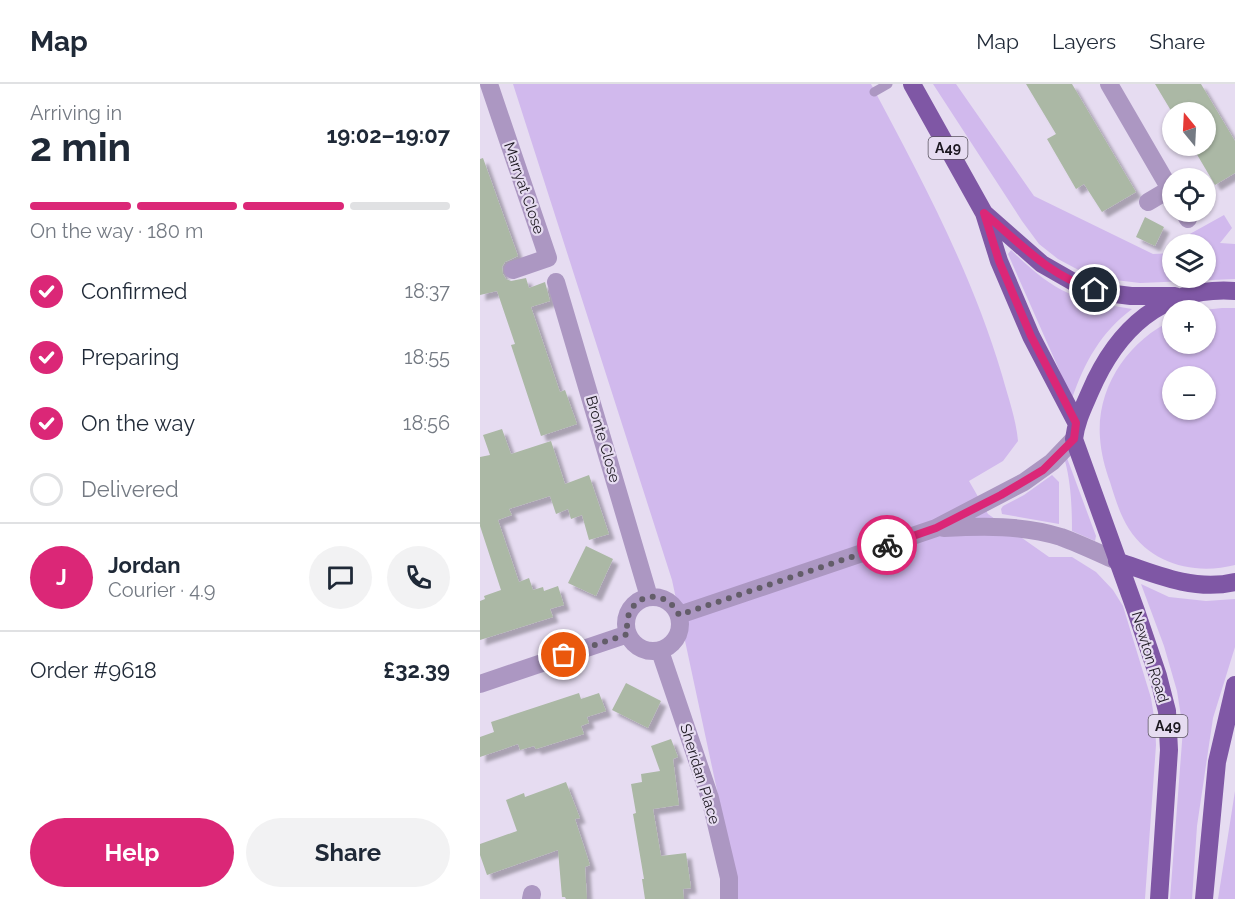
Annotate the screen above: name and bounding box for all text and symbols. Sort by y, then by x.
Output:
text: Map [30,25,88,58]
text: Map [976,29,1019,54]
text: Layers [1052,29,1116,54]
text: Share [1149,29,1205,54]
text: Arriving in [30,101,122,125]
north arrow [1162,102,1216,156]
map controls [1162,102,1216,420]
text: 19:02–19:07 [326,122,450,148]
text: 2 min [30,124,131,170]
road number: A49 [928,137,968,159]
street label: Marryat Close [500,140,548,237]
button: locate [1162,168,1216,222]
text: On the way · 180 m [30,219,203,243]
button: layers [1162,234,1216,288]
pin [1069,264,1120,315]
icon: home [1078,273,1111,306]
icon: check [30,275,63,308]
text: Confirmed [81,278,188,304]
text: 18:37 [405,279,450,303]
button: + [1162,300,1216,354]
icon: check [30,341,63,374]
text: Preparing [81,344,179,370]
text: 18:55 [404,345,450,369]
button: − [1162,366,1216,420]
street label: Bronte Close [582,394,624,485]
icon: check [30,407,63,440]
text: On the way [81,410,195,436]
text: 18:56 [403,411,450,435]
text: Delivered [81,476,179,502]
courier [857,515,917,575]
icon: bike [871,529,904,562]
button: chat [309,546,372,609]
button: phone [387,546,450,609]
text: Jordan [108,552,180,578]
text: J [56,564,67,590]
text: Courier · 4.9 [108,578,216,602]
street label: Newton Road [1128,609,1172,705]
pin [538,629,589,680]
icon: bag [547,638,580,671]
text: Order #9618 [30,657,157,683]
text: £32.39 [383,657,450,683]
road number: A49 [1148,715,1188,737]
street label: Sheridan Place [676,722,724,826]
button: Help [30,818,234,887]
button: Share [246,818,450,887]

